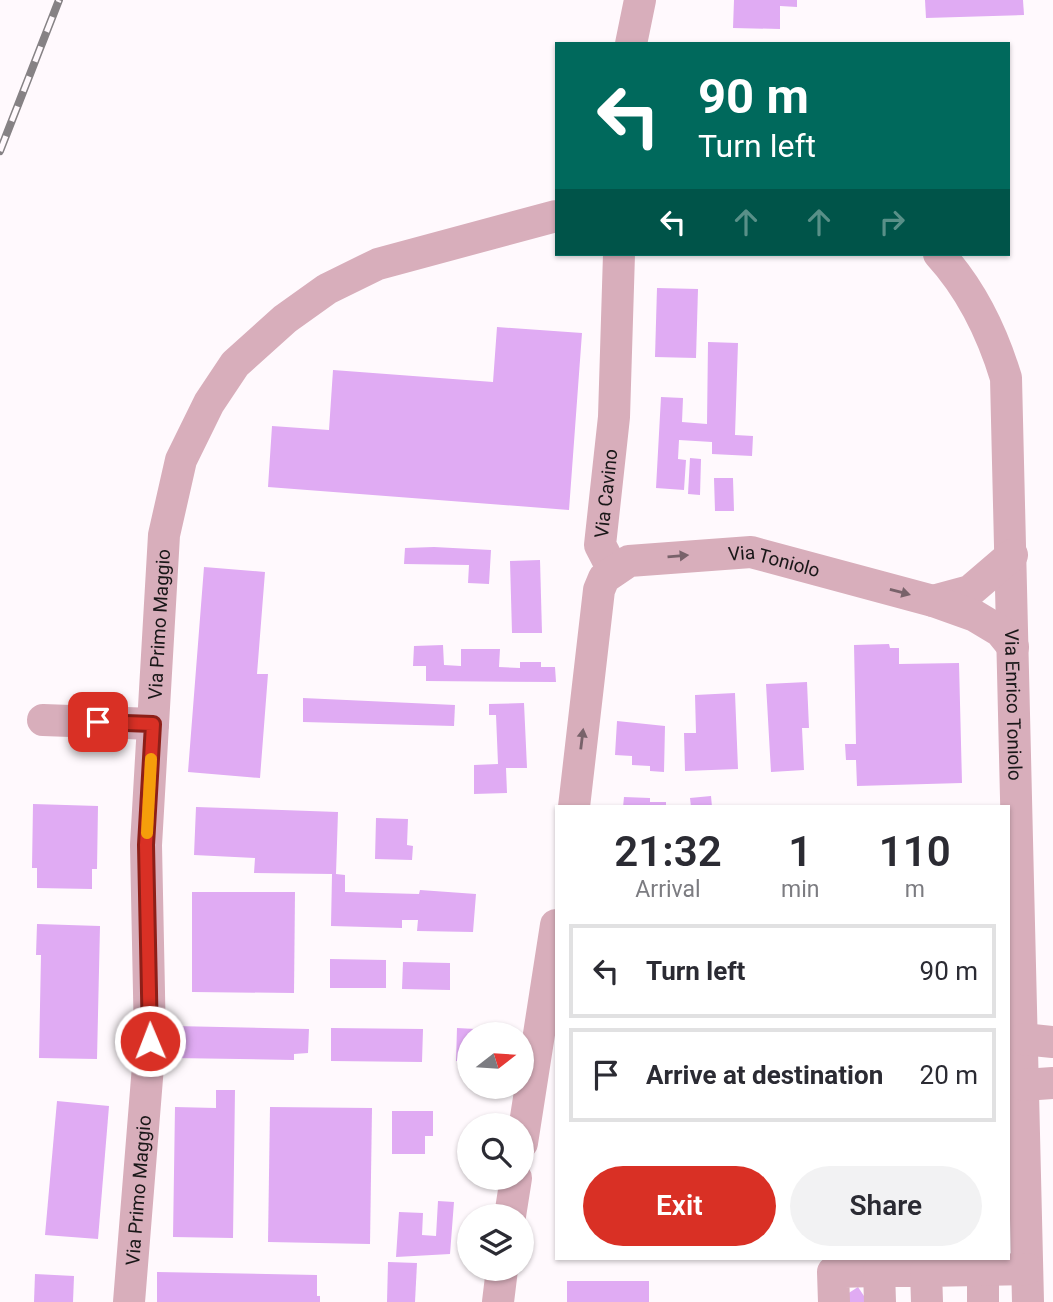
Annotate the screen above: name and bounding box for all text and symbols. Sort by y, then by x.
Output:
text: 90 m [698,68,809,125]
icon: left [583,70,674,161]
text: Turn left [698,127,816,165]
icon: left [654,203,692,241]
icon: ahead [727,203,765,241]
icon: ahead [800,203,838,241]
icon: right [873,203,911,241]
street label: Via Cavino [590,448,622,539]
street label: Via Toniolo [727,541,822,582]
street label: Via Primo Maggio [143,548,175,700]
one-way arrow [667,551,689,562]
one-way arrow [890,587,912,598]
street label: Via Enrico Toniolo [1000,629,1027,781]
pin [68,692,128,752]
icon: arrive [79,703,117,741]
one-way arrow [576,728,587,750]
text: 21:32 [614,827,722,876]
text: 1 [788,827,812,876]
text: 110 [879,827,951,876]
text: Arrival [635,876,701,903]
text: min [781,876,819,903]
text: m [905,876,925,903]
icon: left [587,952,625,990]
text: Turn left [646,956,745,986]
text: 90 m [920,956,978,986]
position arrow [113,1004,187,1078]
north arrow [457,1022,534,1099]
map controls [457,1022,534,1281]
icon: arrive [587,1056,625,1094]
text: Arrive at destination [646,1060,883,1090]
text: 20 m [920,1060,978,1090]
button: search [457,1113,534,1190]
street label: Via Primo Maggio [121,1114,156,1267]
button: Exit [583,1166,776,1246]
button: Share [790,1166,982,1246]
button: layers [457,1204,534,1281]

